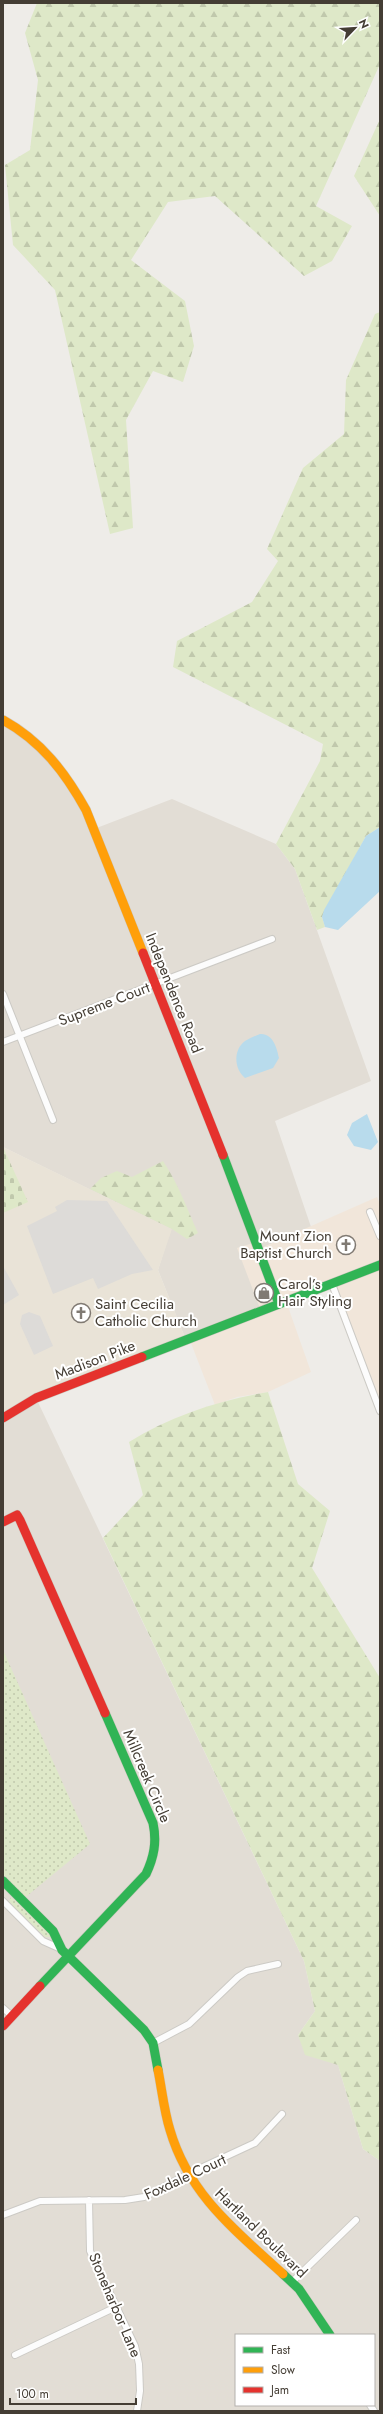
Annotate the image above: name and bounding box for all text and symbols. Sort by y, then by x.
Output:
north arrow [335,8,375,48]
text: N [355,16,373,31]
street label: Independence Road [140,930,208,1056]
street label: Supreme Court [55,976,153,1032]
place label: Mount Zion Baptist Church [240,1225,332,1264]
church icon: Mount Zion Baptist Church [335,1234,357,1256]
place label: Carol’s Hair Styling [278,1273,352,1312]
shop icon: Carol’s Hair Styling [253,1282,275,1304]
place label: Saint Cecilia Catholic Church [95,1293,197,1332]
church icon: Saint Cecilia Catholic Church [70,1302,92,1324]
street label: Madison Pike [52,1334,139,1385]
street label: Millcreek Circle [118,1726,177,1826]
street label: Foxdale Court [141,2148,230,2206]
street label: Hartland Boulevard [210,2183,312,2283]
street label: Stoneharbor Lane [83,2249,147,2361]
legend [235,2334,375,2406]
text: Fast [271,2341,290,2359]
text: Slow [271,2361,296,2379]
scale bar [10,2380,136,2406]
text: Jam [269,2381,289,2399]
text: 100 m [16,2385,49,2403]

